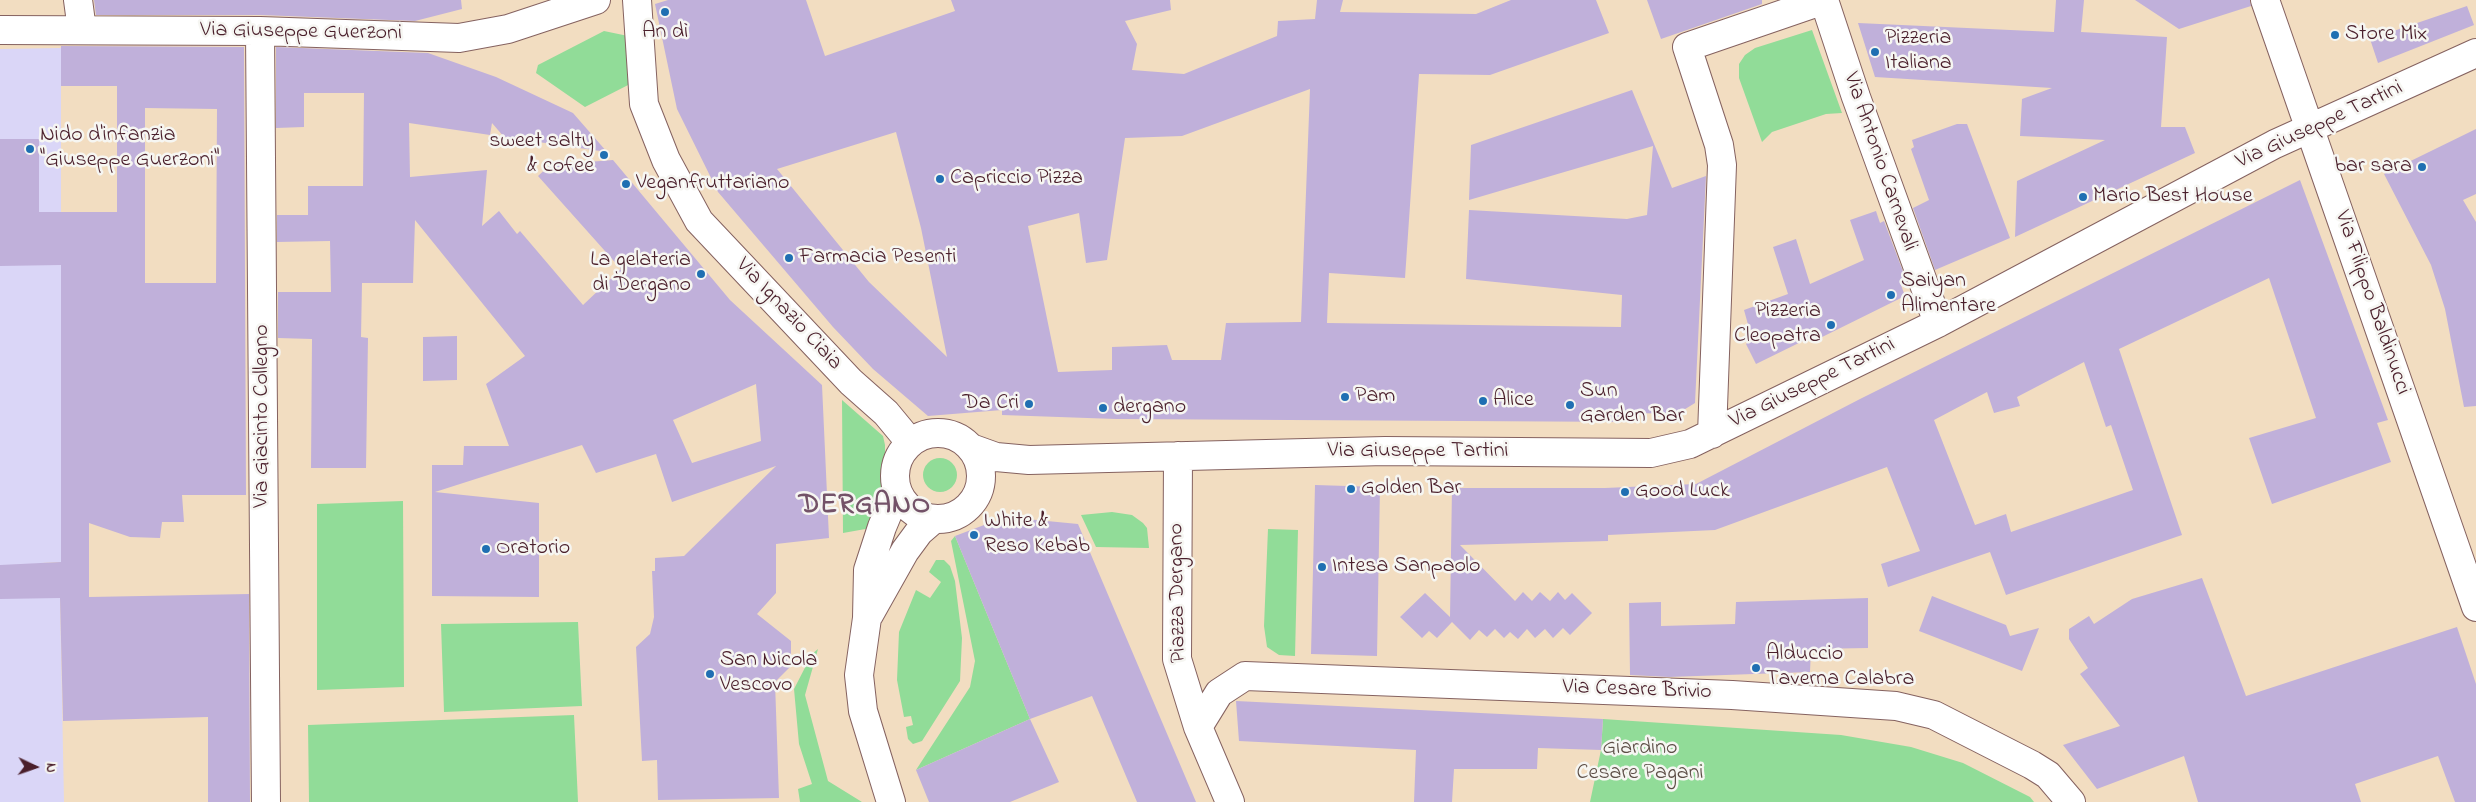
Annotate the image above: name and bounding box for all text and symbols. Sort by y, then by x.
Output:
marker: An dì [659,6,671,18]
street label: Via Giuseppe Guerzoni [200,18,402,48]
place label: An dì [642,20,688,46]
place label: Store Mix [2345,22,2427,48]
place label: Pizzeria Italiana [1885,26,1952,78]
marker: Store Mix [2329,29,2341,41]
marker: Pizzeria Italiana [1869,46,1881,58]
street label: Via Antonio Carnevali [1836,69,1922,255]
street label: Via Giuseppe Tartini [2232,76,2408,176]
place label: Nido d'infanzia "Giuseppe Guerzoni" [40,123,219,174]
place label: sweet salty & cofee [489,129,594,180]
marker: Nido d'infanzia "Giuseppe Guerzoni" [24,143,36,155]
marker: sweet salty & cofee [598,149,610,161]
place label: bar sara [2334,154,2412,180]
marker: bar sara [2416,161,2428,173]
place label: Capriccio Pizza [950,166,1083,192]
place label: Veganfruttariano [636,171,789,197]
marker: Capriccio Pizza [934,173,946,185]
marker: Veganfruttariano [620,178,632,190]
place label: Mario Best House [2093,184,2252,210]
marker: Mario Best House [2077,191,2089,203]
street label: Via Filippo Baldinucci [2327,207,2415,399]
place label: Farmacia Pesenti [799,245,957,271]
place label: La gelateria di Dergano [590,248,691,300]
marker: Farmacia Pesenti [783,252,795,264]
street label: Via Ignazio Ciaia [729,253,847,377]
marker: La gelateria di Dergano [695,268,707,280]
place label: Saiyan Alimentare [1901,269,1996,320]
marker: Saiyan Alimentare [1885,289,1897,301]
place label: Pizzeria Cleopatra [1734,299,1821,350]
marker: Pizzeria Cleopatra [1825,319,1837,331]
street label: Via Giacinto Collegno [250,324,276,508]
street label: Via Giuseppe Tartini [1726,332,1900,436]
place label: Sun Garden Bar [1580,379,1685,431]
place label: Pam [1355,384,1395,410]
place label: Alice [1493,388,1534,414]
place label: Da Cri [963,391,1019,417]
marker: Pam [1339,391,1351,403]
place label: dergano [1113,395,1186,421]
marker: Alice [1477,395,1489,407]
marker: Da Cri [1023,398,1035,410]
marker: Sun Garden Bar [1564,399,1576,411]
marker: dergano [1097,402,1109,414]
street label: Via Giuseppe Tartini [1328,439,1508,465]
place label: Golden Bar [1361,476,1461,502]
place label: Good Luck [1635,479,1730,505]
marker: Golden Bar [1345,483,1357,495]
marker: Good Luck [1619,486,1631,498]
district label: DERGANO [798,490,932,524]
place label: White & Reso Kebab [984,509,1090,560]
street label: Piazza Dergano [1165,523,1193,663]
marker: White & Reso Kebab [968,529,980,541]
place label: Oratorio [496,536,570,562]
marker: Oratorio [480,543,492,555]
place label: Intesa Sanpaolo [1332,554,1480,580]
marker: Intesa Sanpaolo [1316,561,1328,573]
place label: Alduccio Taverna Calabra [1766,642,1914,694]
place label: San Nicola Vescovo [720,648,817,699]
marker: Alduccio Taverna Calabra [1750,662,1762,674]
marker: San Nicola Vescovo [704,668,716,680]
street label: Via Cesare Brivio [1562,675,1712,707]
park label: Giardino Cesare Pagani [1576,736,1704,788]
north arrow [10,742,60,792]
text: N [40,763,61,773]

